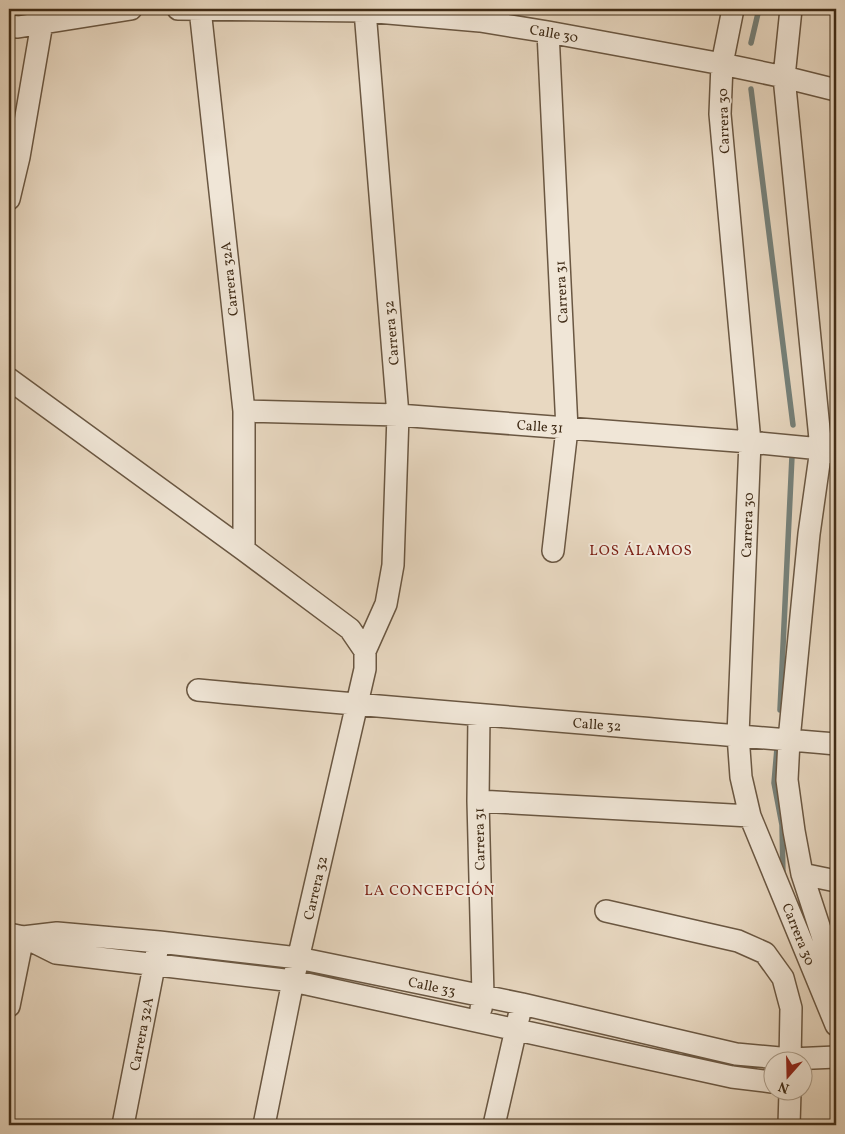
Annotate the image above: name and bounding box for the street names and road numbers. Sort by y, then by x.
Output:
street label: Calle 30 [528,21,580,48]
street label: Carrera 30 [714,88,735,154]
street label: Carrera 32A [217,241,244,317]
street label: Carrera 31 [551,260,574,324]
street label: Carrera 32 [380,300,405,366]
street label: Calle 31 [516,416,564,439]
street label: Carrera 30 [738,492,759,558]
street label: Calle 32 [572,714,622,737]
street label: Carrera 31 [470,807,491,871]
street label: Carrera 32 [300,855,333,922]
street label: Carrera 30 [777,901,819,968]
street label: Calle 33 [406,973,457,1002]
street label: Carrera 32A [126,996,159,1073]

